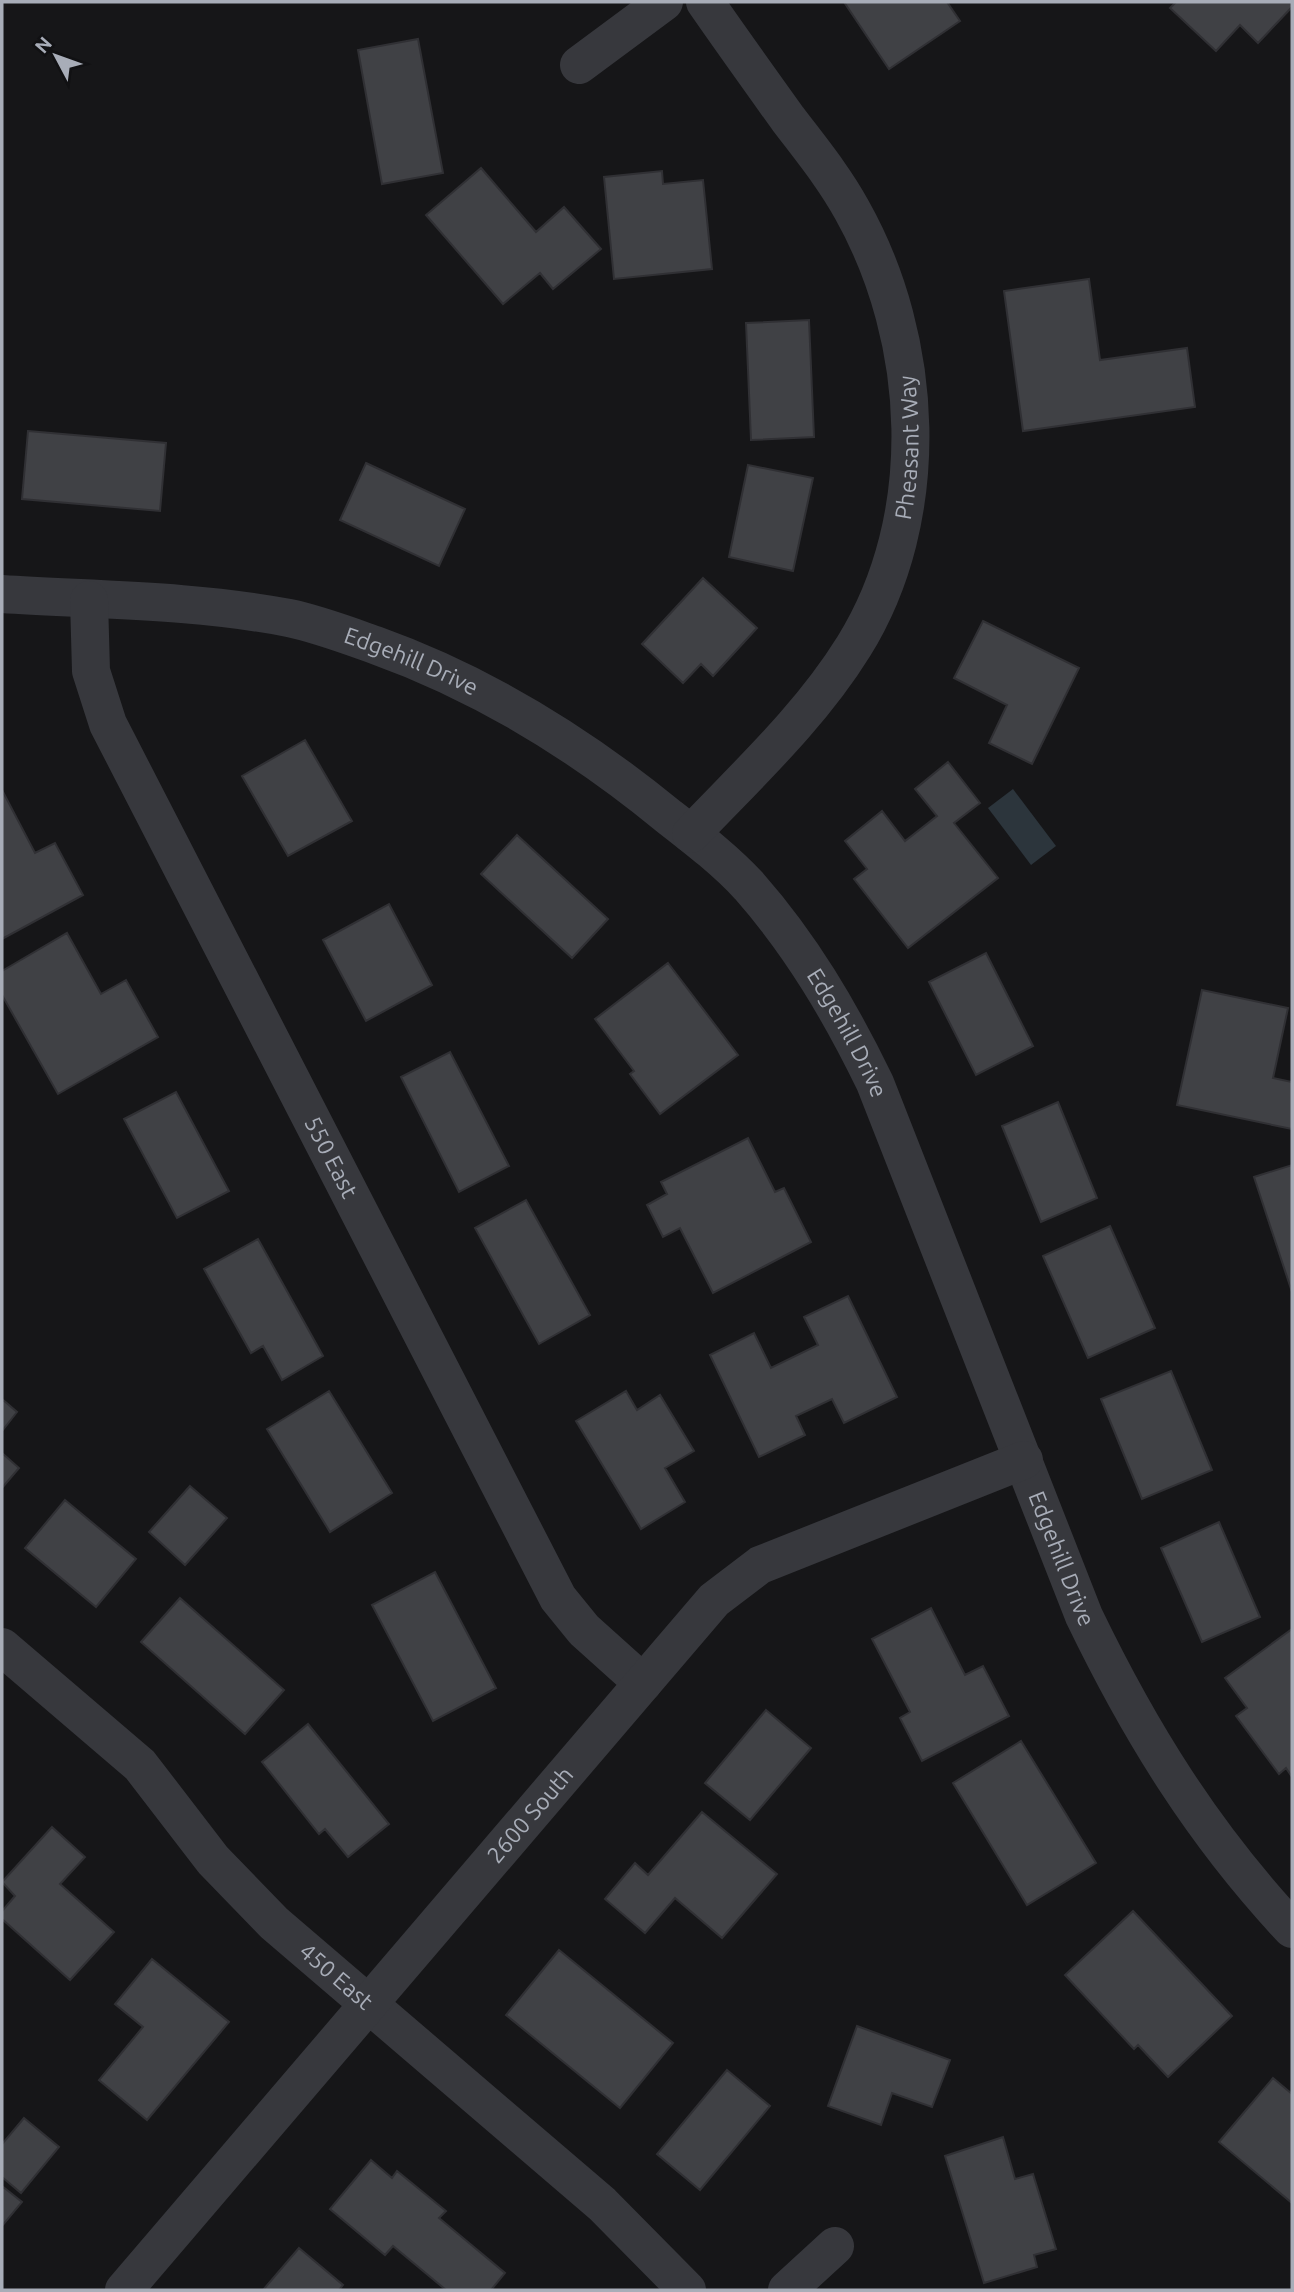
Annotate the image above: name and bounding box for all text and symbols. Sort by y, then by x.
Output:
north arrow [21,21,91,91]
text: N [30,32,56,57]
street label: Pheasant Way [890,374,922,521]
street label: Edgehill Drive [341,622,483,700]
street label: Edgehill Drive [803,964,892,1101]
street label: 550 East [300,1112,363,1202]
street label: Edgehill Drive [1024,1488,1100,1630]
street label: 2600 South [482,1762,578,1868]
street label: 450 East [295,1938,378,2014]

